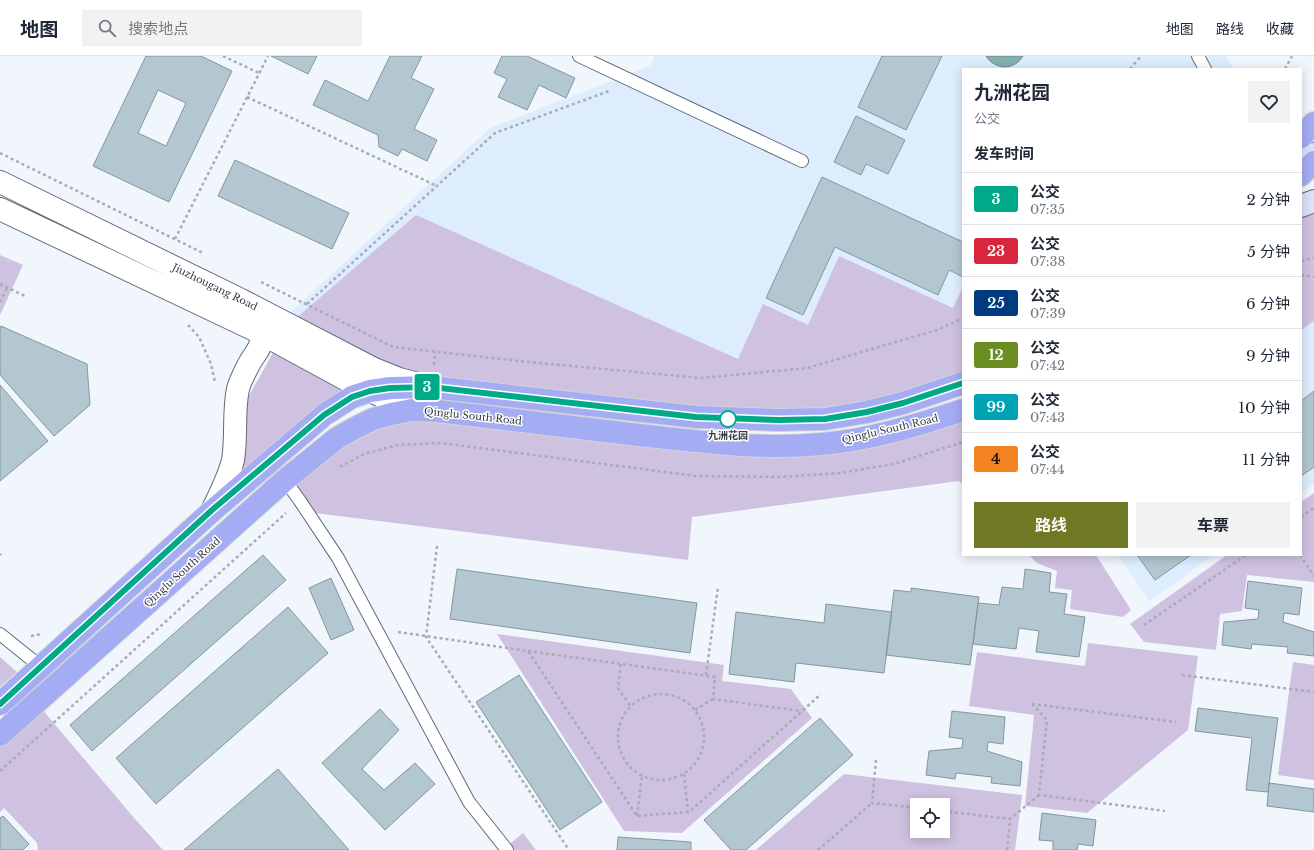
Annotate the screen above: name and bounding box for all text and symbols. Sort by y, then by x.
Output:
search box [82,10,362,46]
icon: search [96,17,118,39]
text: 地图 [20,18,58,41]
text: 搜索地点 [128,19,188,38]
text: 地图 [1166,20,1194,38]
text: 路线 [1216,20,1244,38]
text: 收藏 [1266,20,1294,38]
text: 九洲花园 [974,81,1050,104]
button: heart [1248,81,1290,123]
text: 公交 [974,110,1000,127]
text: 发车时间 [974,144,1034,163]
text: 公交 [1030,182,1060,201]
text: 3 [992,190,1000,208]
text: 2 分钟 [1246,190,1290,209]
text: 07:35 [1030,201,1065,218]
text: 公交 [1030,234,1060,253]
text: 23 [987,242,1005,260]
text: 5 分钟 [1247,242,1290,261]
text: 07:38 [1030,253,1065,270]
street label: Jiuzhougang Road [168,260,260,313]
text: 公交 [1030,286,1060,305]
text: 25 [987,294,1005,312]
text: 6 分钟 [1246,294,1290,313]
text: 07:39 [1030,305,1066,322]
text: 公交 [1030,338,1060,357]
text: 12 [988,346,1004,364]
text: 9 分钟 [1246,346,1290,365]
text: 07:42 [1030,357,1065,374]
line badge: 3 [414,374,440,400]
text: 3 [423,378,431,396]
text: 公交 [1030,390,1060,409]
text: 99 [987,398,1005,416]
text: 10 分钟 [1238,398,1290,417]
street label: Qinglu South Road [423,404,523,428]
text: 07:43 [1030,409,1065,426]
marker: 九洲花园 [719,410,737,428]
street label: Qinglu South Road [841,412,940,446]
place label: 九洲花园 [708,429,748,442]
text: 公交 [1030,442,1060,461]
text: 4 [991,450,1001,468]
text: 11 分钟 [1242,450,1290,469]
text: 07:44 [1030,461,1065,478]
button: 路线 [974,502,1128,548]
button: 车票 [1136,502,1290,548]
street label: Qinglu South Road [141,534,223,610]
map controls [910,798,950,838]
button: locate [910,798,950,838]

